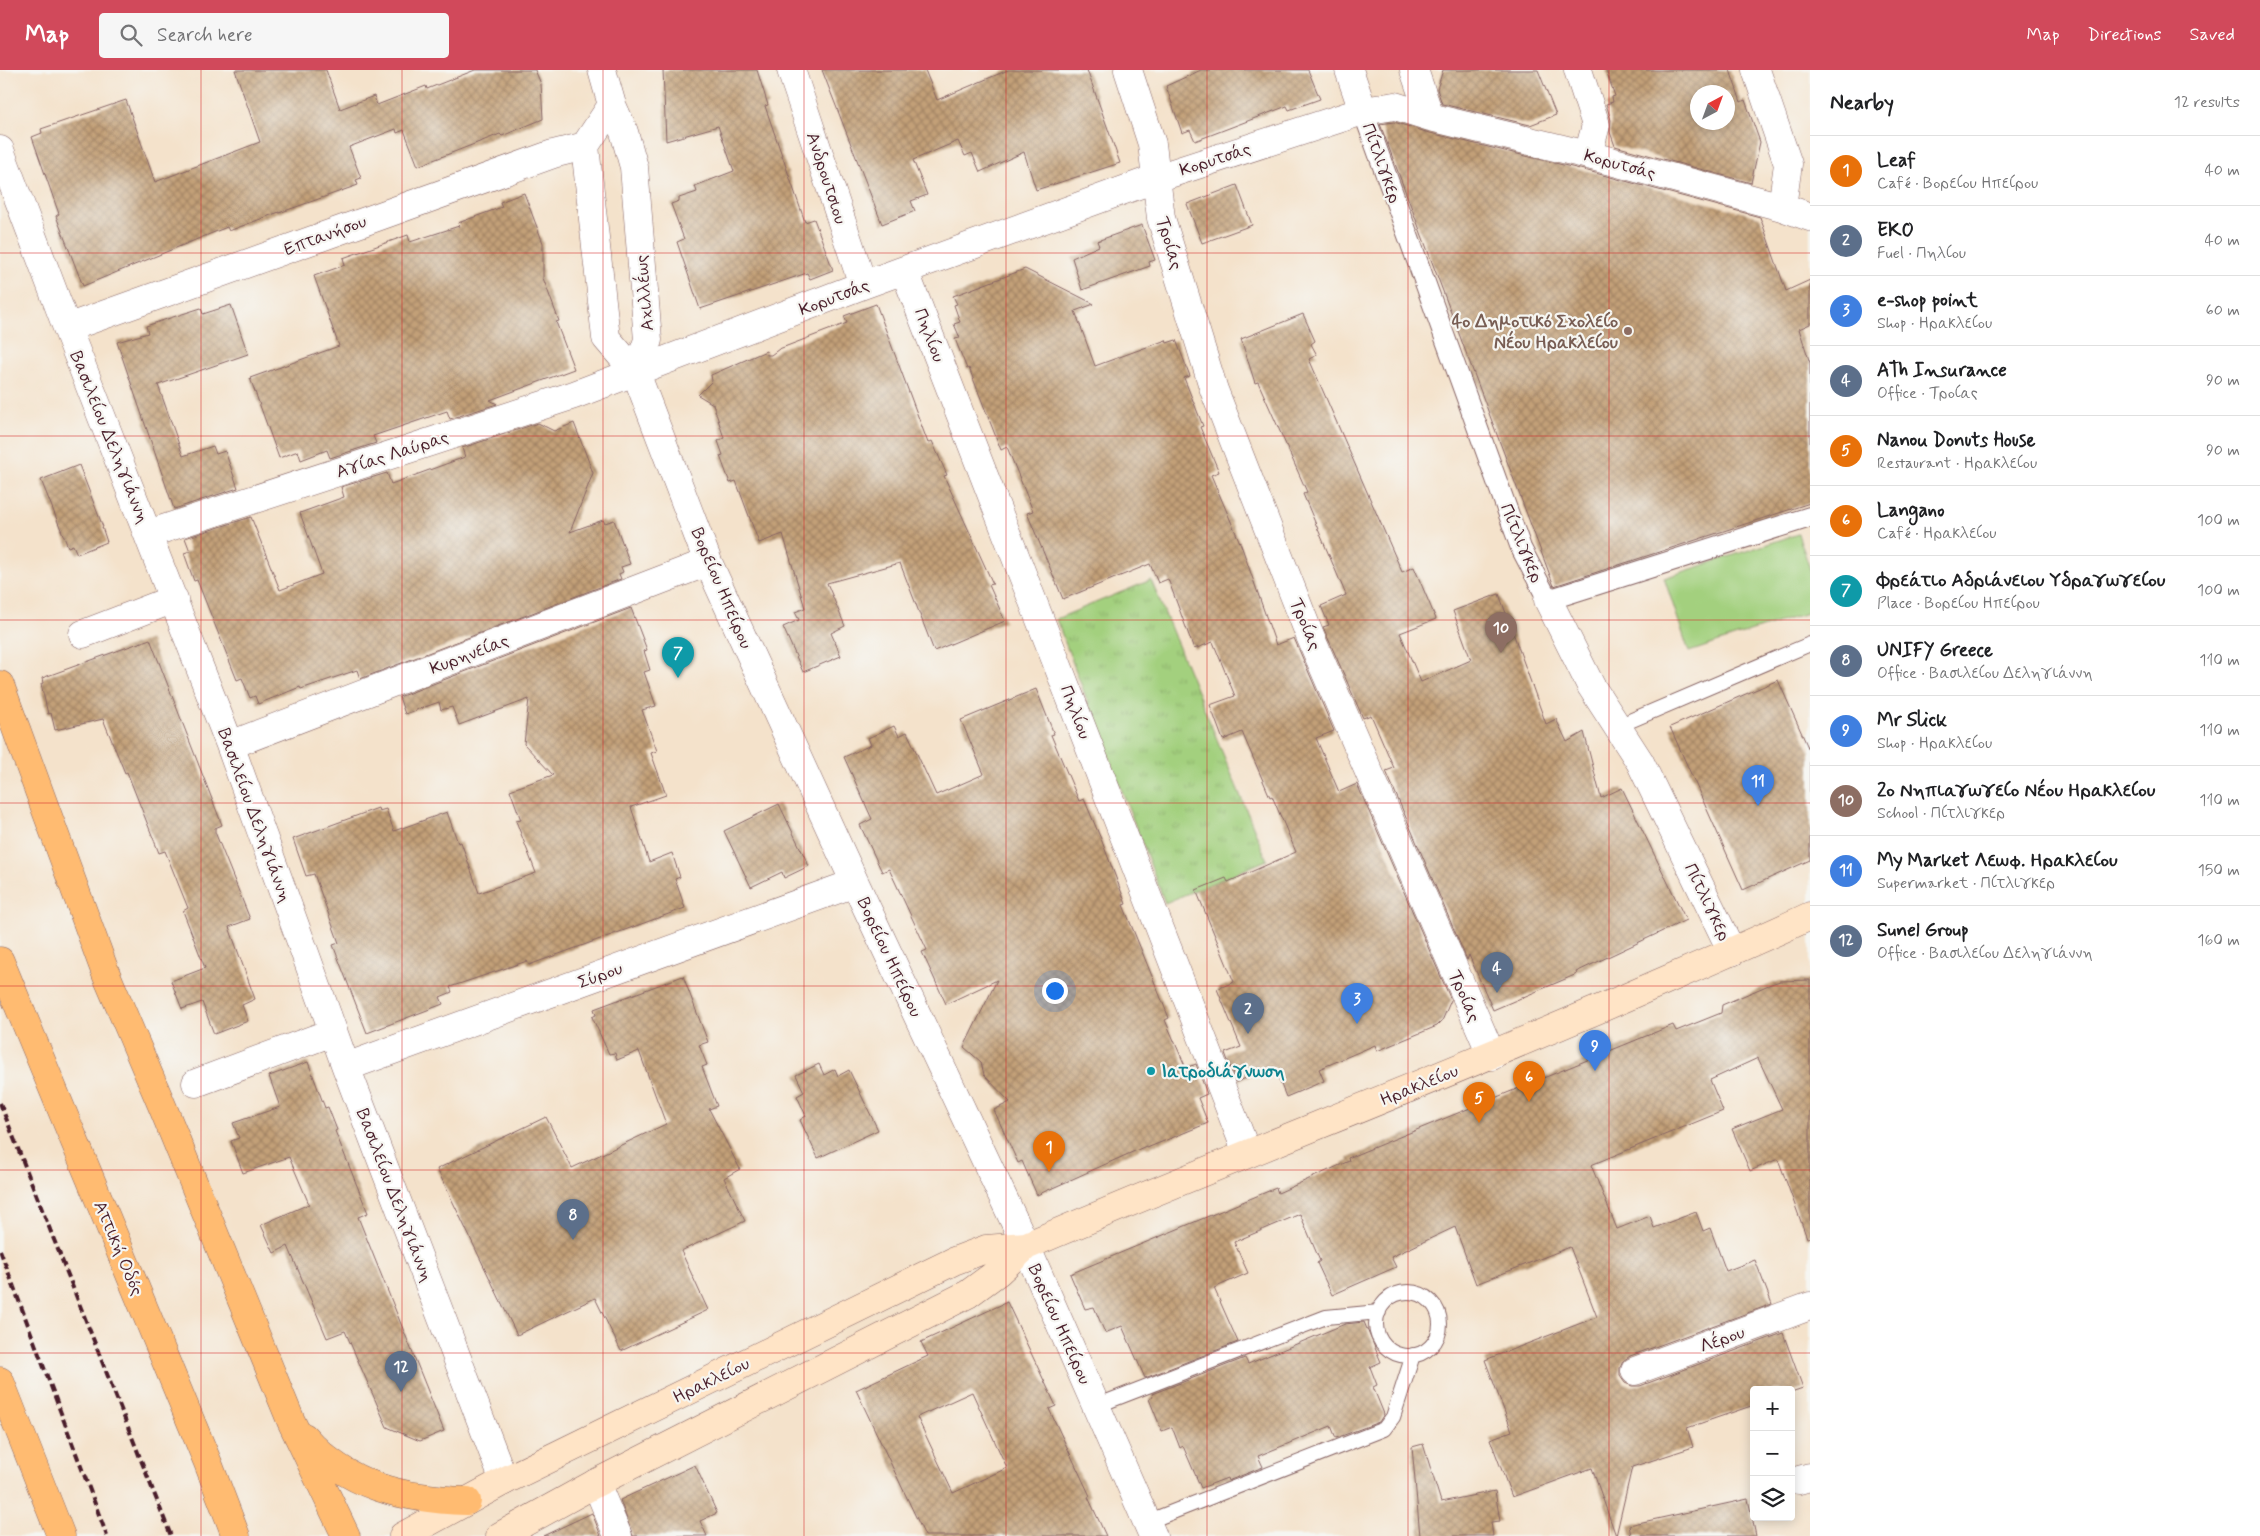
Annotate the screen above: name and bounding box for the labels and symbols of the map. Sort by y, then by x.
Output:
north arrow [1690,85,1735,130]
street label: Πίτλιγκερ [1355,120,1407,207]
street label: Ανδρουτσιου [800,129,852,227]
street label: Κορυτσάς [1177,137,1254,183]
street label: Κορυτσάς [1581,144,1658,186]
street label: Επτανήσου [281,210,370,262]
street label: Τροίας [1150,214,1188,273]
street label: Αχιλλέως [629,254,660,332]
street label: Κορυτσάς [796,274,873,322]
street label: Πηλίου [908,305,950,366]
place label: 4ο Δημοτικό Σχολείο Νέου Ηρακλείου [1452,310,1618,355]
marker: 4ο Δημοτικό Σχολείο Νέου Ηρακλείου [1622,325,1634,337]
street label: Βασιλείου Δεληγιάννη [64,348,155,527]
street label: Αγίας Λαύρας [333,425,452,484]
street label: Πίτλιγκερ [1494,500,1548,587]
street label: Βορείου Ηπείρου [685,524,757,653]
street label: Τροίας [1284,595,1326,654]
pin: 10 [1485,612,1517,653]
street label: Κυρηνείας [426,629,512,681]
pin: 7 [662,637,694,678]
street label: Πηλίου [1054,682,1096,743]
street label: Βασιλείου Δεληγιάννη [211,725,297,906]
pin: 11 [1742,765,1774,806]
street label: Πίτλιγκερ [1678,860,1736,945]
street label: Βορείου Ηπείρου [851,894,927,1021]
pin: 4 [1481,952,1513,993]
street label: Σύρου [575,957,626,995]
street label: Τροίας [1442,967,1486,1026]
your location [1042,978,1068,1004]
pin: 3 [1341,983,1373,1024]
pin: 2 [1232,993,1264,1034]
pin: 9 [1579,1030,1611,1071]
street label: Ηρακλείου [1377,1059,1462,1113]
place label: Ιατροδιάγνωση [1161,1060,1285,1084]
pin: 6 [1513,1061,1545,1102]
marker: Ιατροδιάγνωση [1145,1065,1157,1077]
pin: 5 [1463,1082,1495,1123]
street label: Βασιλείου Δεληγιάννη [350,1105,438,1286]
pin: 1 [1033,1131,1065,1172]
street label: Αττική Οδός [87,1197,149,1300]
pin: 8 [557,1199,589,1240]
street label: Βορείου Ηπείρου [1022,1260,1096,1389]
street label: Λέρου [1696,1320,1748,1359]
pin: 12 [385,1351,417,1392]
street label: Ηρακλείου [669,1352,754,1410]

